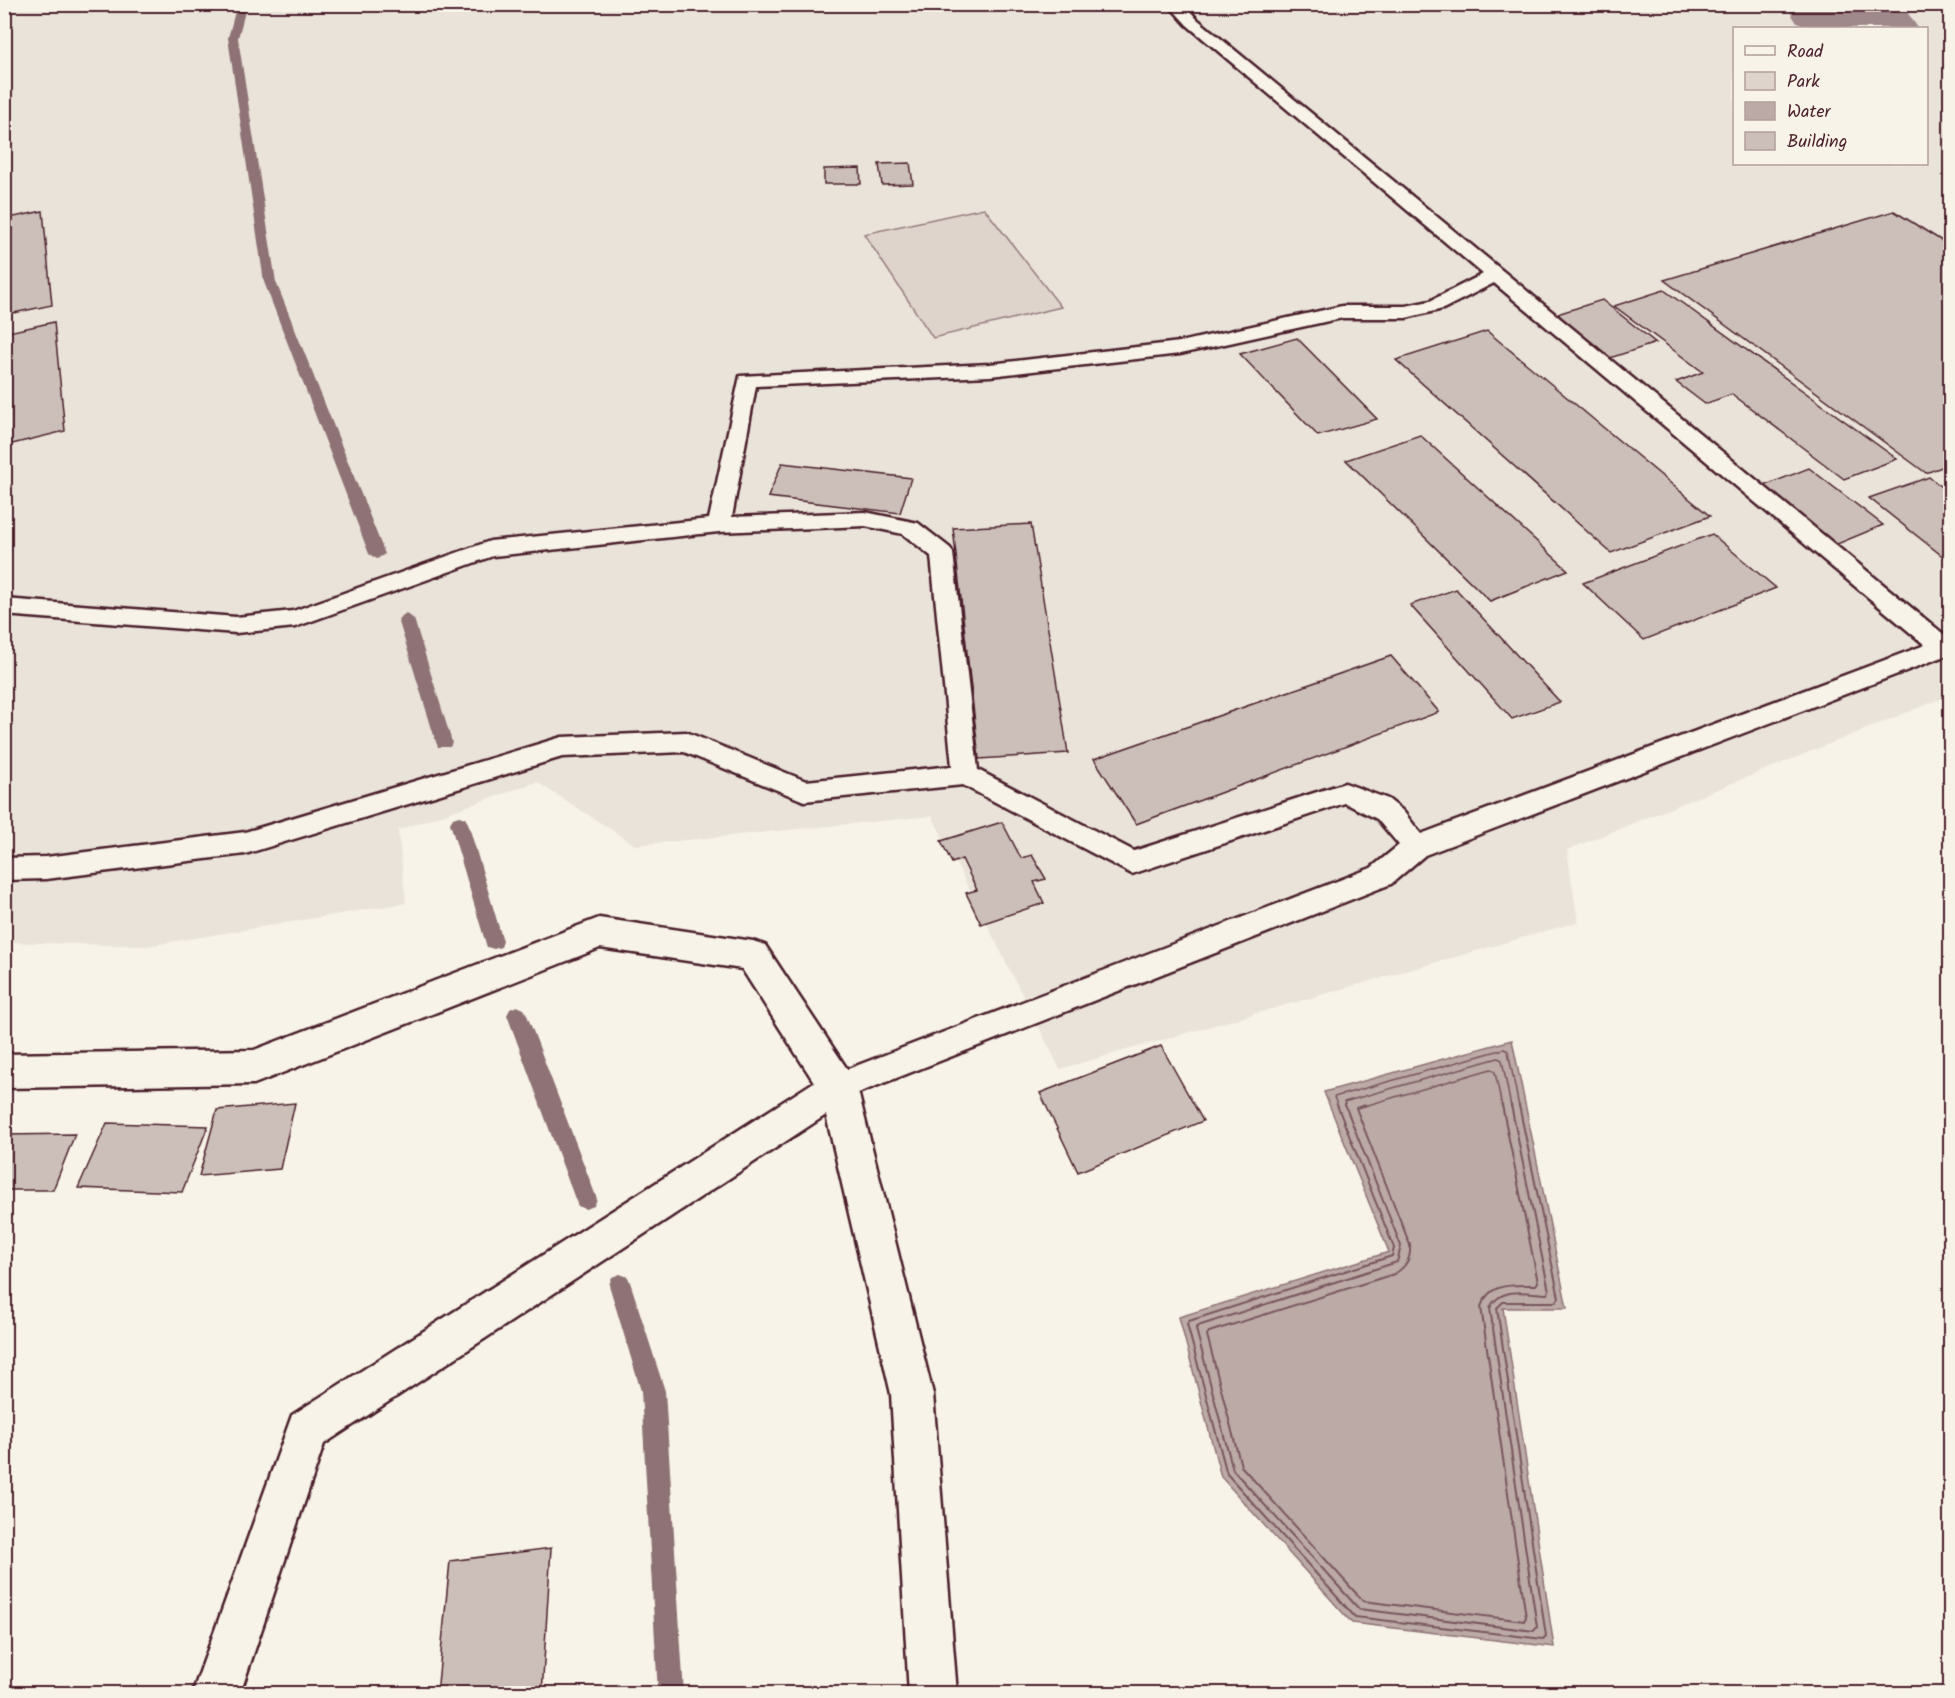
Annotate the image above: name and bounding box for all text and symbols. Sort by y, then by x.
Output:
legend [1733,27,1928,165]
text: Road [1787,38,1824,67]
text: Park [1787,68,1820,97]
text: Water [1787,98,1832,127]
text: Building [1787,128,1847,157]

